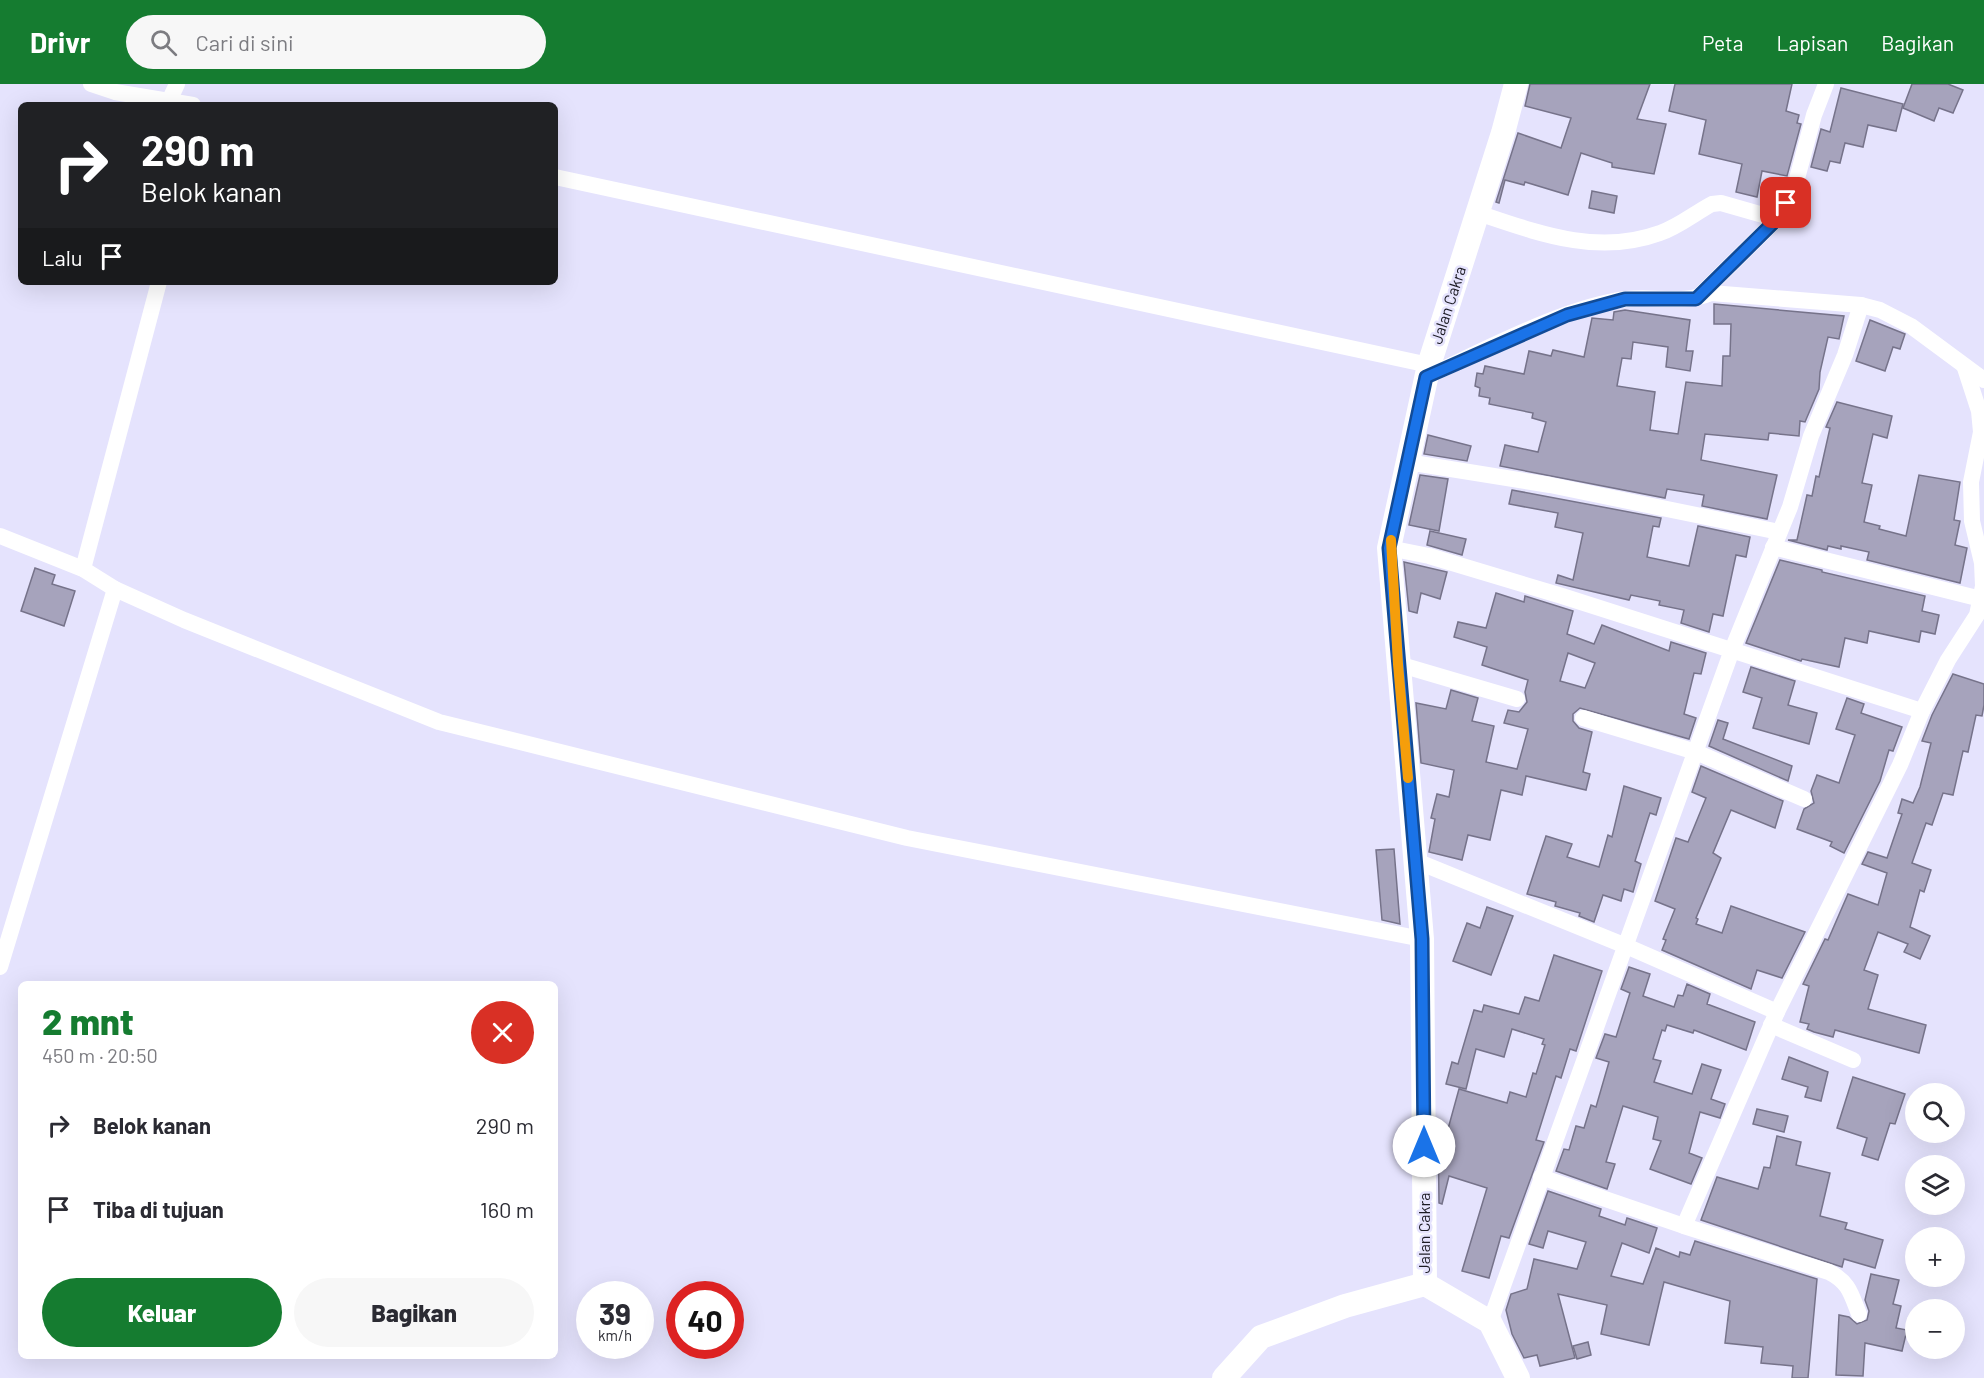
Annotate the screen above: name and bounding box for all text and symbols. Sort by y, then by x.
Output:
search box [126,15,546,69]
text: Drivr [30,25,90,59]
icon: search [147,26,180,59]
text: Cari di sini [195,29,294,55]
text: Peta [1702,30,1743,55]
text: Lapisan [1776,30,1848,55]
text: Bagikan [1881,30,1954,55]
text: 290 m [141,124,254,174]
icon: right [42,126,120,204]
text: Belok kanan [141,175,282,207]
pin [1760,177,1811,228]
icon: arrive [1769,186,1802,219]
icon: arrive [95,240,128,273]
text: Lalu [42,244,83,270]
street label: Jalan Cakra [1426,263,1469,346]
text: 2 mnt [42,999,134,1042]
button: close [471,1001,534,1064]
text: 450 m · 20:50 [42,1043,158,1067]
map controls [1905,1083,1965,1359]
button: search [1905,1083,1965,1143]
icon: right [42,1109,75,1142]
text: Belok kanan [93,1112,211,1138]
text: 290 m [476,1112,534,1138]
position arrow [1392,1114,1456,1178]
button: layers [1905,1155,1965,1215]
icon: arrive [42,1193,75,1226]
street label: Jalan Cakra [1414,1193,1433,1273]
text: Tiba di tujuan [93,1196,224,1222]
text: 160 m [480,1196,534,1222]
button: + [1905,1227,1965,1287]
button: Keluar [42,1278,282,1347]
button: Bagikan [294,1278,534,1347]
speed limit sign: 40 [666,1281,744,1359]
text: 39 [599,1295,631,1331]
button: − [1905,1299,1965,1359]
text: km/h [598,1326,632,1344]

